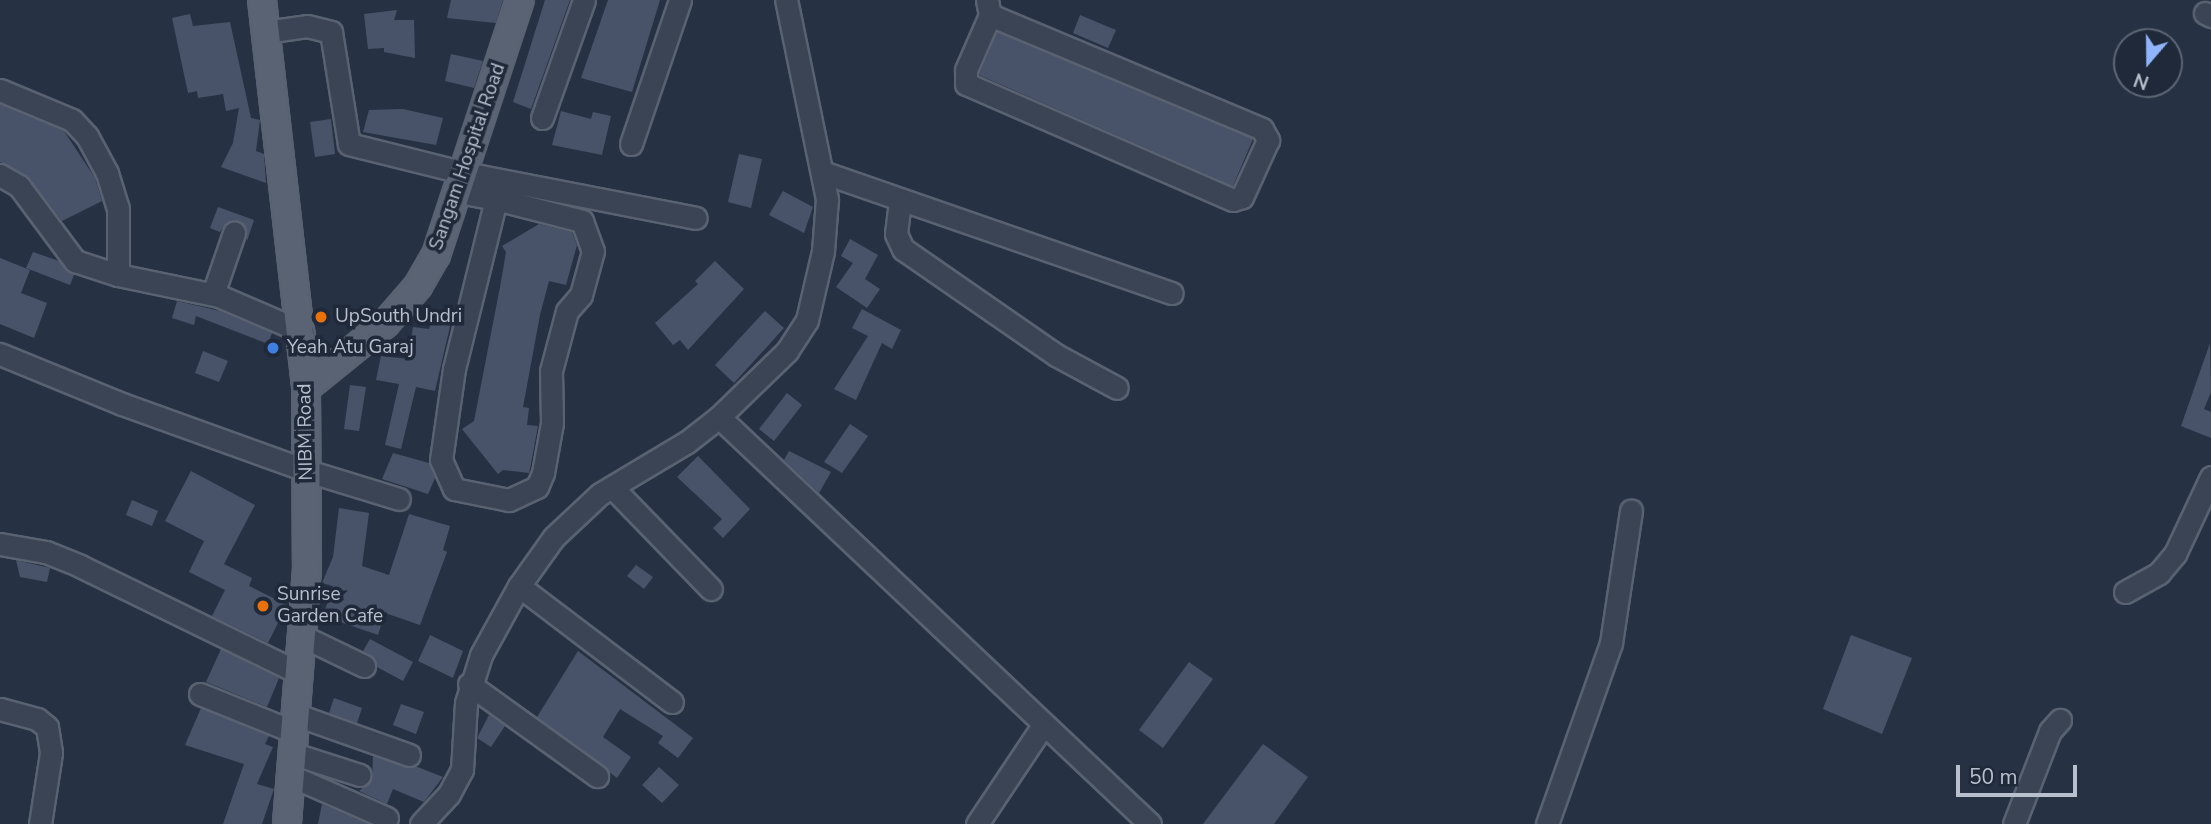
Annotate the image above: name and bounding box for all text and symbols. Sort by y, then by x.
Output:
north arrow [2113,28,2183,98]
street label: Sangam Hospital Road [425,61,511,253]
text: N [2130,66,2153,96]
place label: UpSouth Undri [335,306,462,328]
marker: UpSouth Undri [313,309,329,325]
place label: Yeah Atu Garaj [287,337,414,359]
marker: Yeah Atu Garaj [265,340,281,356]
street label: NIBM Road [294,383,318,481]
place label: Sunrise Garden Cafe [277,584,383,628]
marker: Sunrise Garden Cafe [255,598,271,614]
scale bar [1959,750,2080,794]
text: 50 m [1969,763,2018,791]

